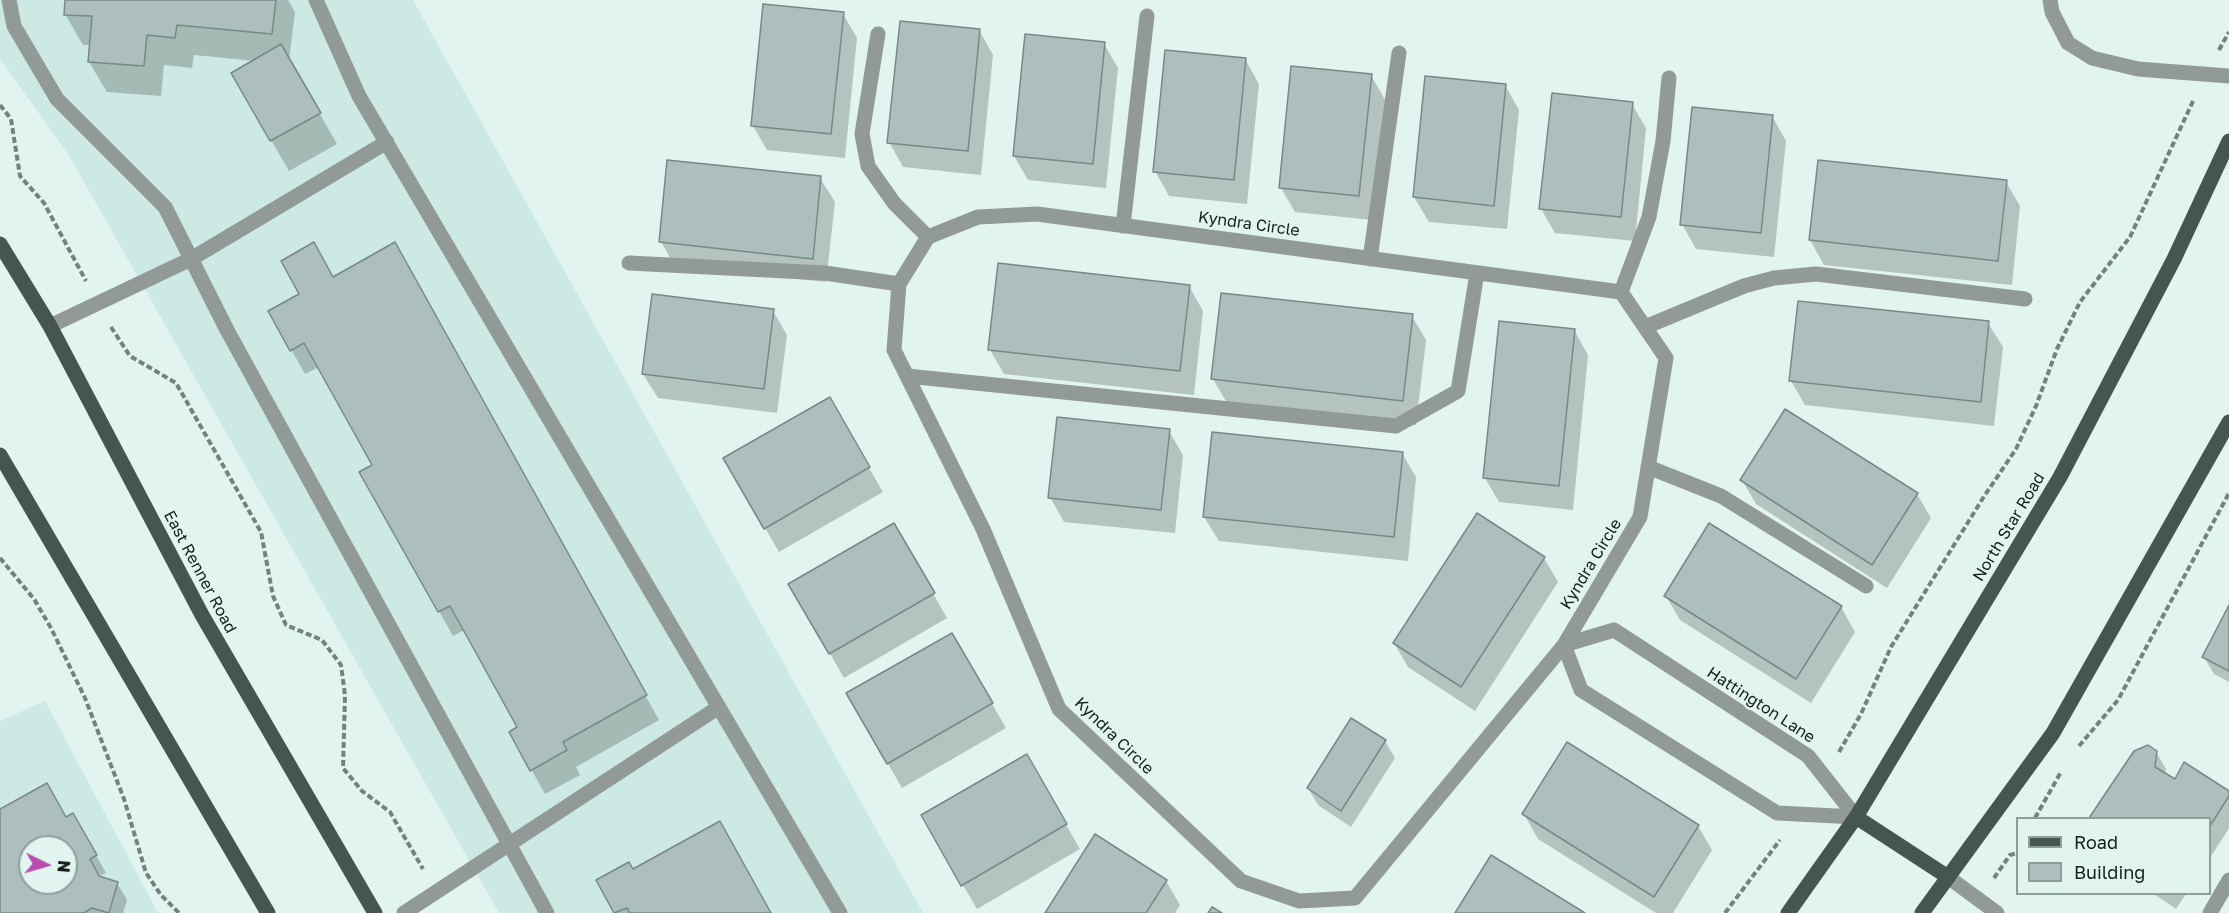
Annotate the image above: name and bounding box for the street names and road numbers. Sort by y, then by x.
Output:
street label: Kyndra Circle [1197,207,1301,241]
street label: North Star Road [1969,469,2049,585]
street label: East Renner Road [160,507,240,637]
street label: Kyndra Circle [1556,515,1626,613]
street label: Hattington Lane [1703,663,1819,747]
street label: Kyndra Circle [1071,694,1157,778]

